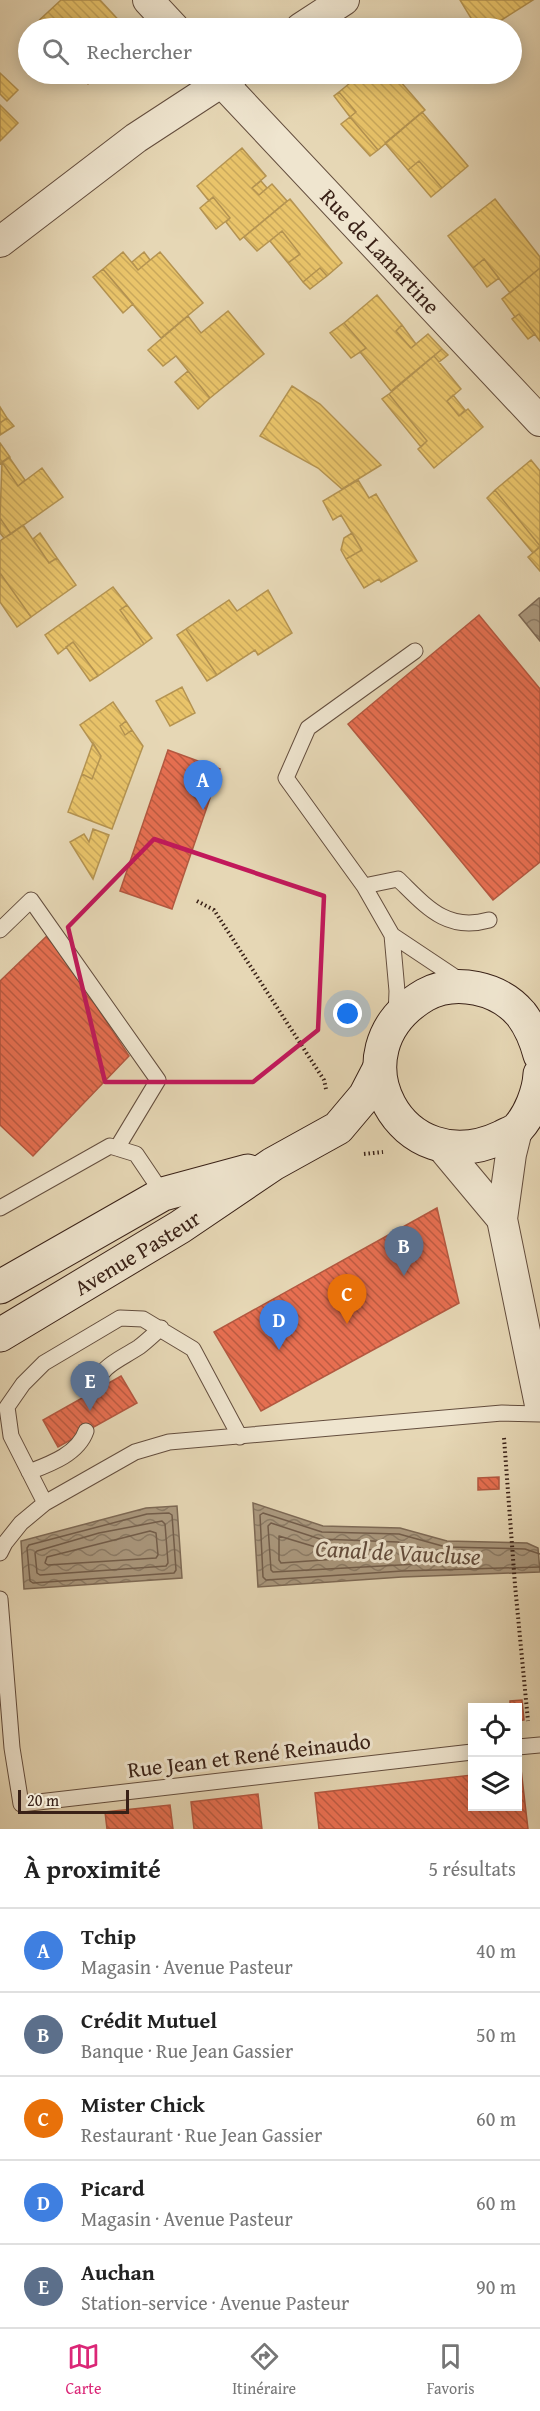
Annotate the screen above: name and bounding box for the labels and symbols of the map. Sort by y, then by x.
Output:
street label: Rue de Lamartine [313,181,447,321]
pin: A [184,760,222,810]
your location [333,999,362,1028]
street label: Avenue Pasteur [68,1202,207,1303]
pin: B [384,1226,424,1276]
pin: C [328,1274,366,1324]
pin: D [260,1300,298,1350]
pin: E [70,1362,110,1411]
water label: Canal de Vaucluse [314,1530,482,1574]
street label: Rue Jean et René Reinaudo [126,1724,372,1786]
scale bar [18,1787,129,1814]

